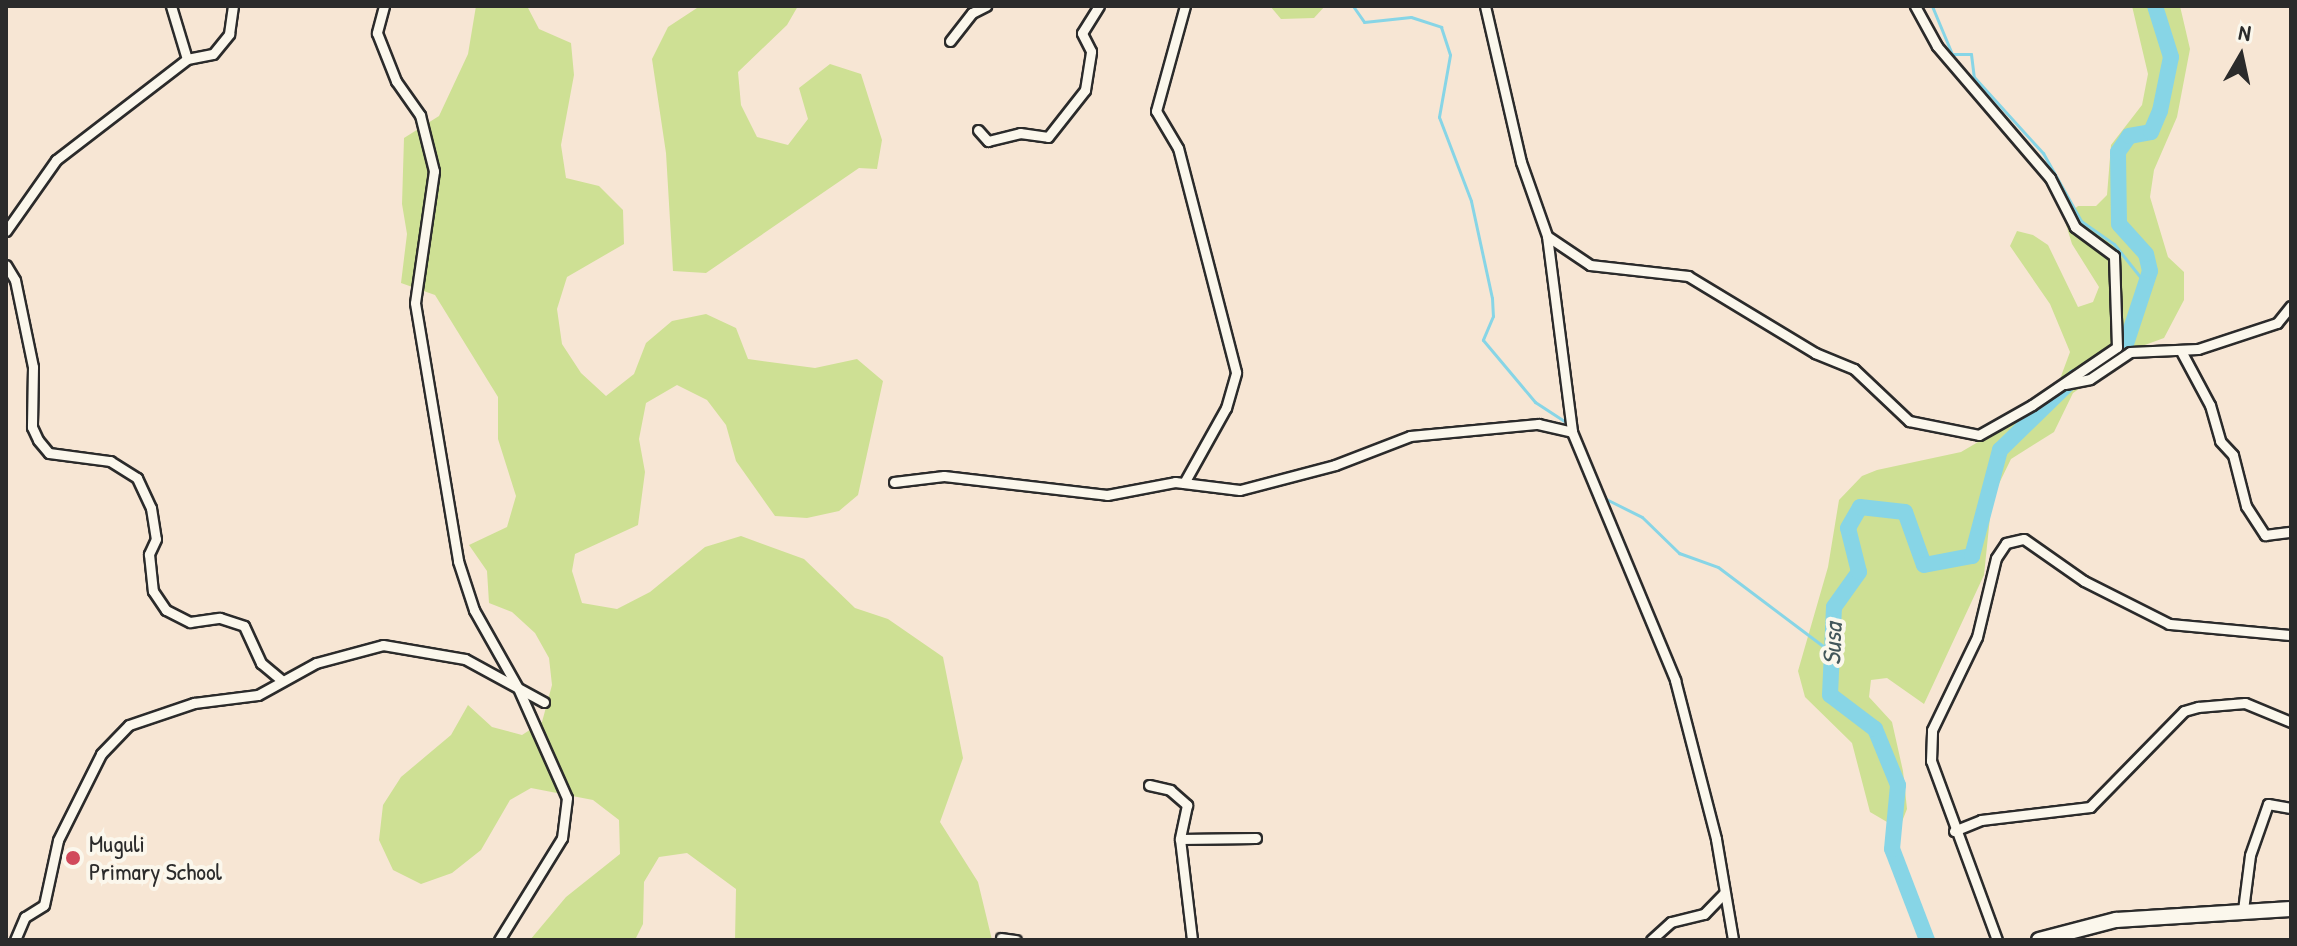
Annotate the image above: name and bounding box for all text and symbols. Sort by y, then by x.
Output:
north arrow [2201,16,2281,96]
text: N [2237,17,2253,48]
water label: Susa [1816,622,1848,666]
place label: Muguli Primary School [89,830,222,886]
marker: Muguli Primary School [64,849,82,867]

